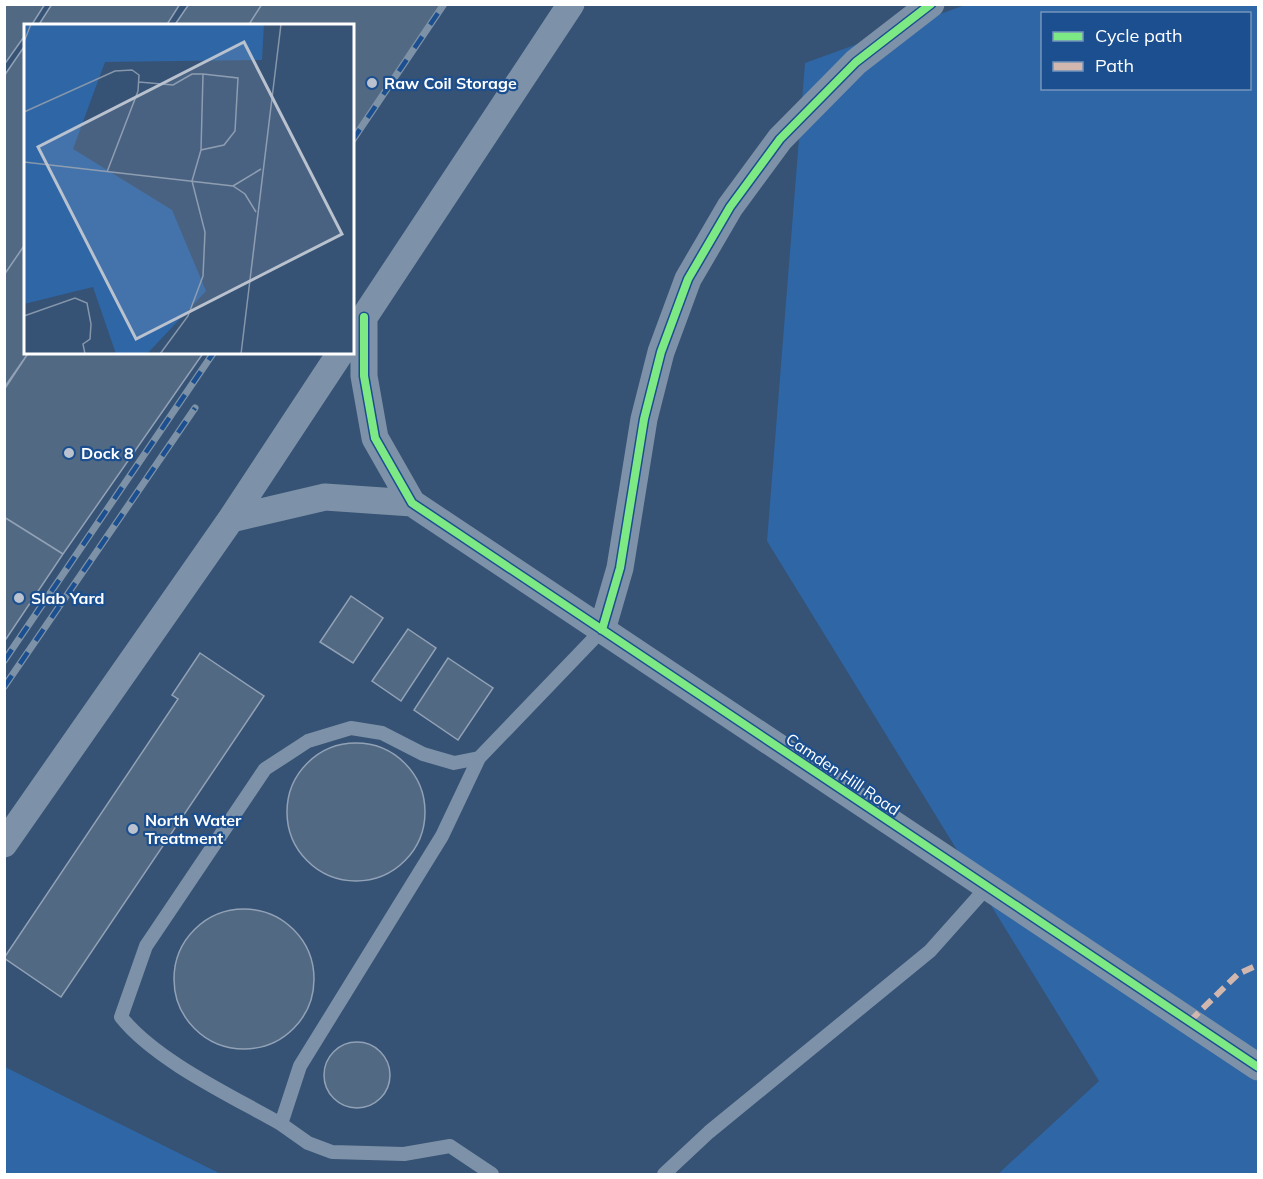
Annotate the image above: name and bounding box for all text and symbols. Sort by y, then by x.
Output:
legend [1041,12,1251,90]
inset map [24,24,354,354]
text: Cycle path [1095,24,1182,47]
text: Path [1095,54,1134,77]
place label: Raw Coil Storage [384,73,517,93]
marker: Raw Coil Storage [365,76,379,90]
place label: Dock 8 [81,443,134,463]
marker: Dock 8 [62,446,76,460]
place label: Slab Yard [31,588,105,608]
marker: Slab Yard [12,591,26,605]
street label: Camden Hill Road [782,728,904,820]
place label: North Water Treatment [145,810,242,848]
marker: North Water Treatment [126,822,140,836]

